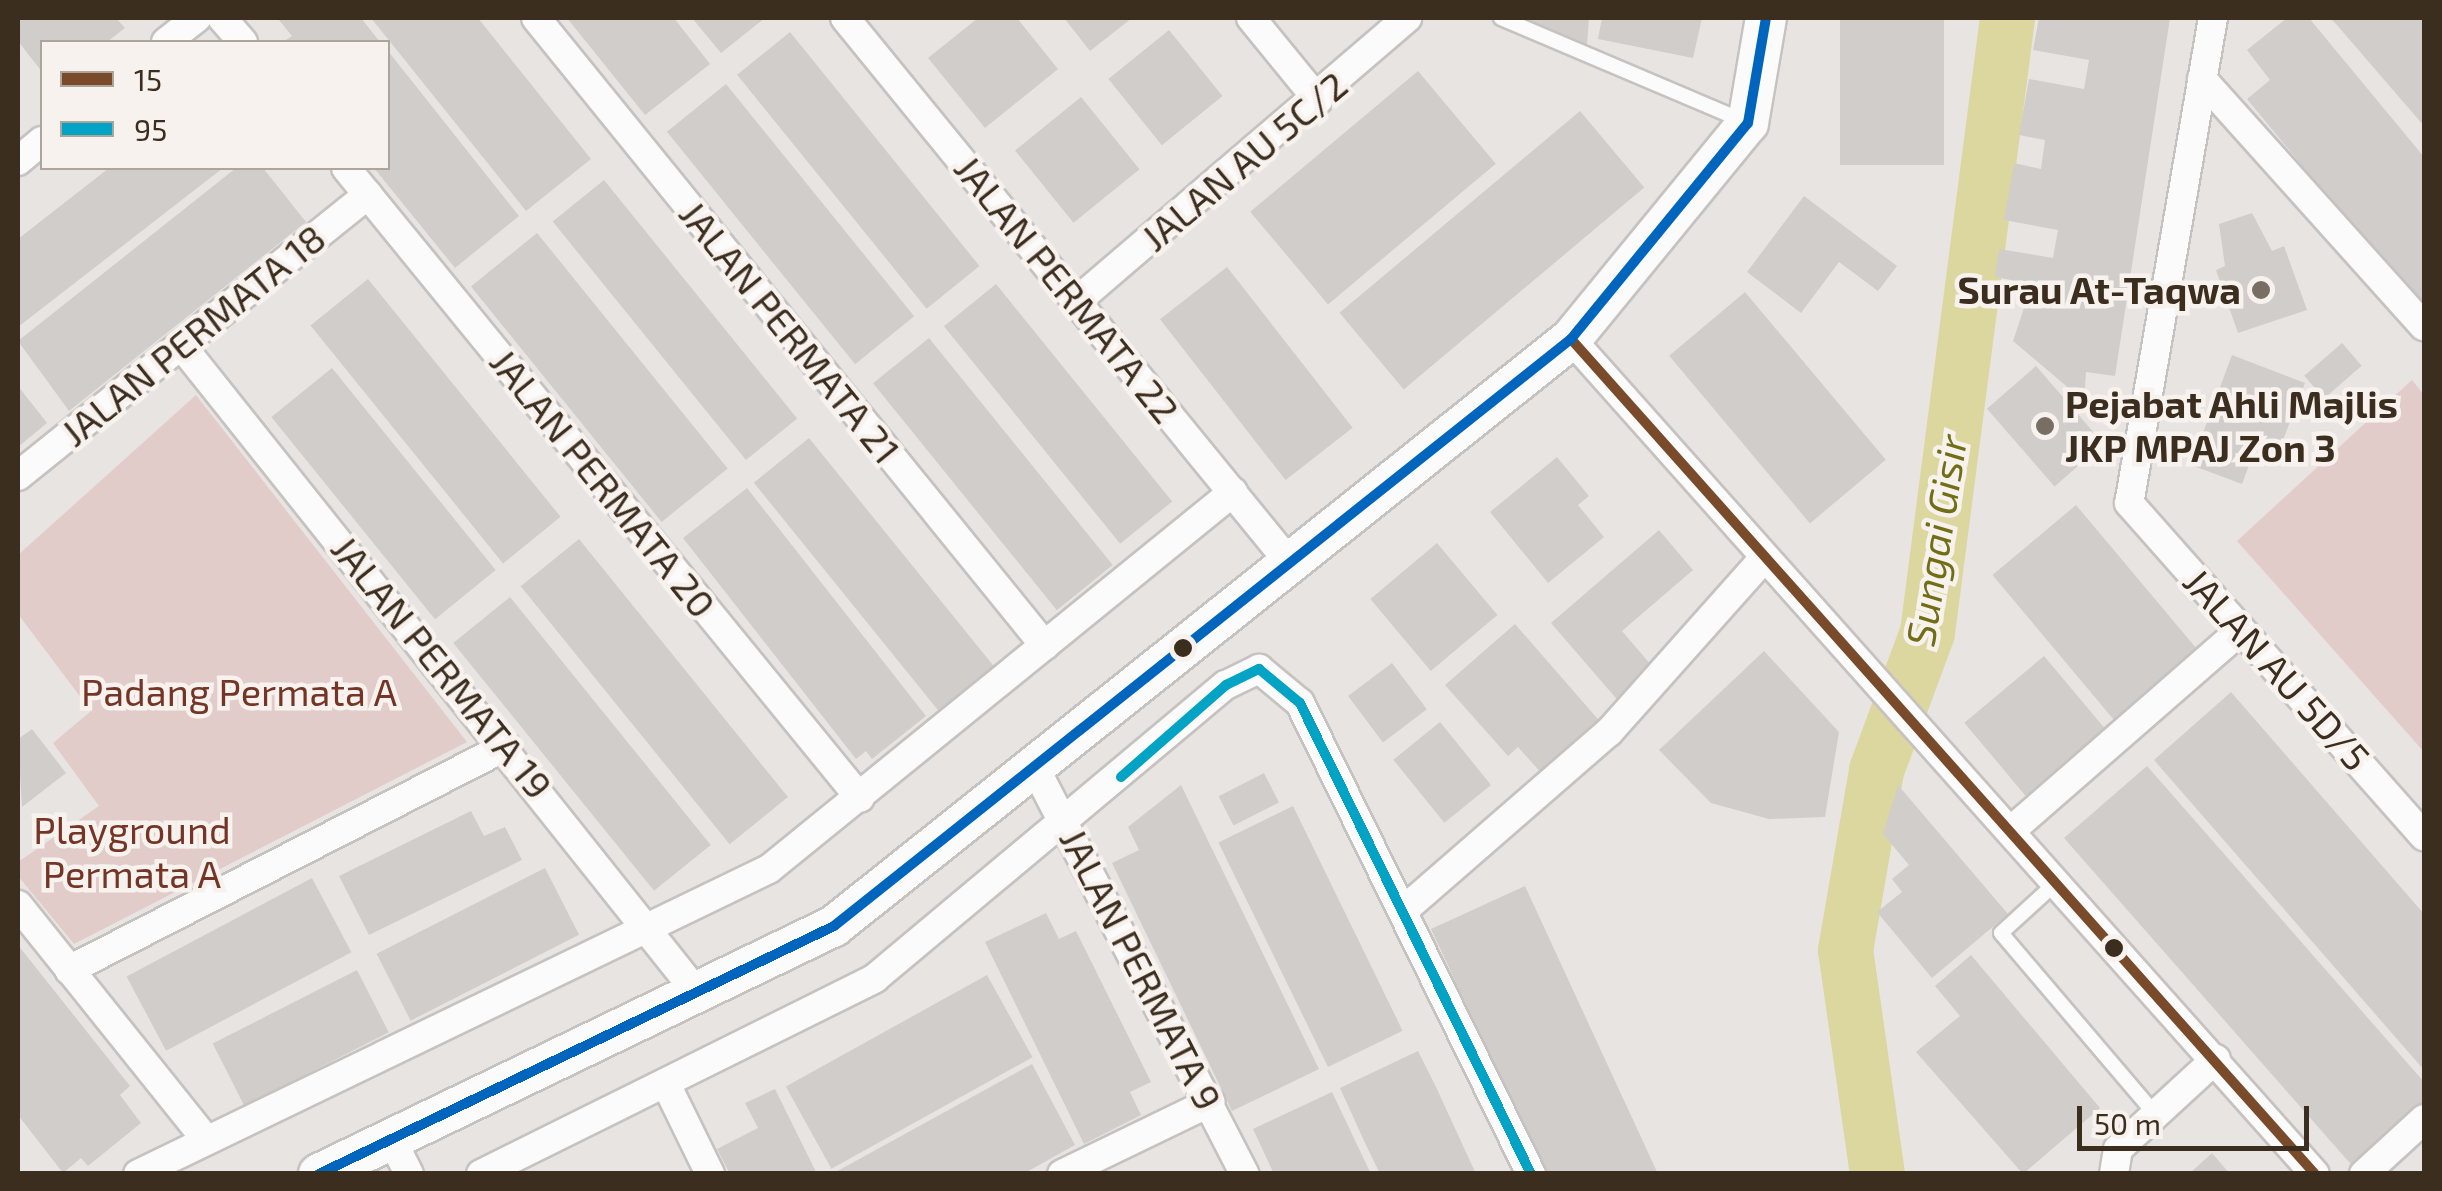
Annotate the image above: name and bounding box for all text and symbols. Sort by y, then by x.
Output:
legend [40,40,390,170]
text: 15 [134,61,162,97]
street label: JALAN AU 5C/2 [1132,61,1356,261]
text: 95 [134,111,167,147]
street label: JALAN PERMATA 22 [945,146,1189,432]
street label: JALAN PERMATA 21 [670,191,910,473]
street label: JALAN PERMATA 18 [52,214,334,456]
place label: Surau At-Taqwa [1957,267,2241,313]
marker: Surau At-Taqwa [2250,279,2272,301]
street label: JALAN PERMATA 20 [480,339,726,627]
place label: Pejabat Ahli Majlis JKP MPAJ Zon 3 [2065,381,2399,470]
marker: Pejabat Ahli Majlis JKP MPAJ Zon 3 [2034,415,2056,437]
water label: Sungai Gisir [1895,431,1975,649]
street label: JALAN PERMATA 19 [322,526,562,808]
street label: JALAN AU 5D/5 [2174,558,2380,780]
unlabelled marker [1173,638,1193,658]
park label: Padang Permata A [81,669,397,715]
park label: Playground Permata A [33,807,231,896]
street label: JALAN PERMATA 9 [1050,820,1232,1118]
unlabelled marker [2104,938,2124,958]
scale bar [2082,1086,2314,1148]
text: 50 m [2094,1105,2161,1141]

